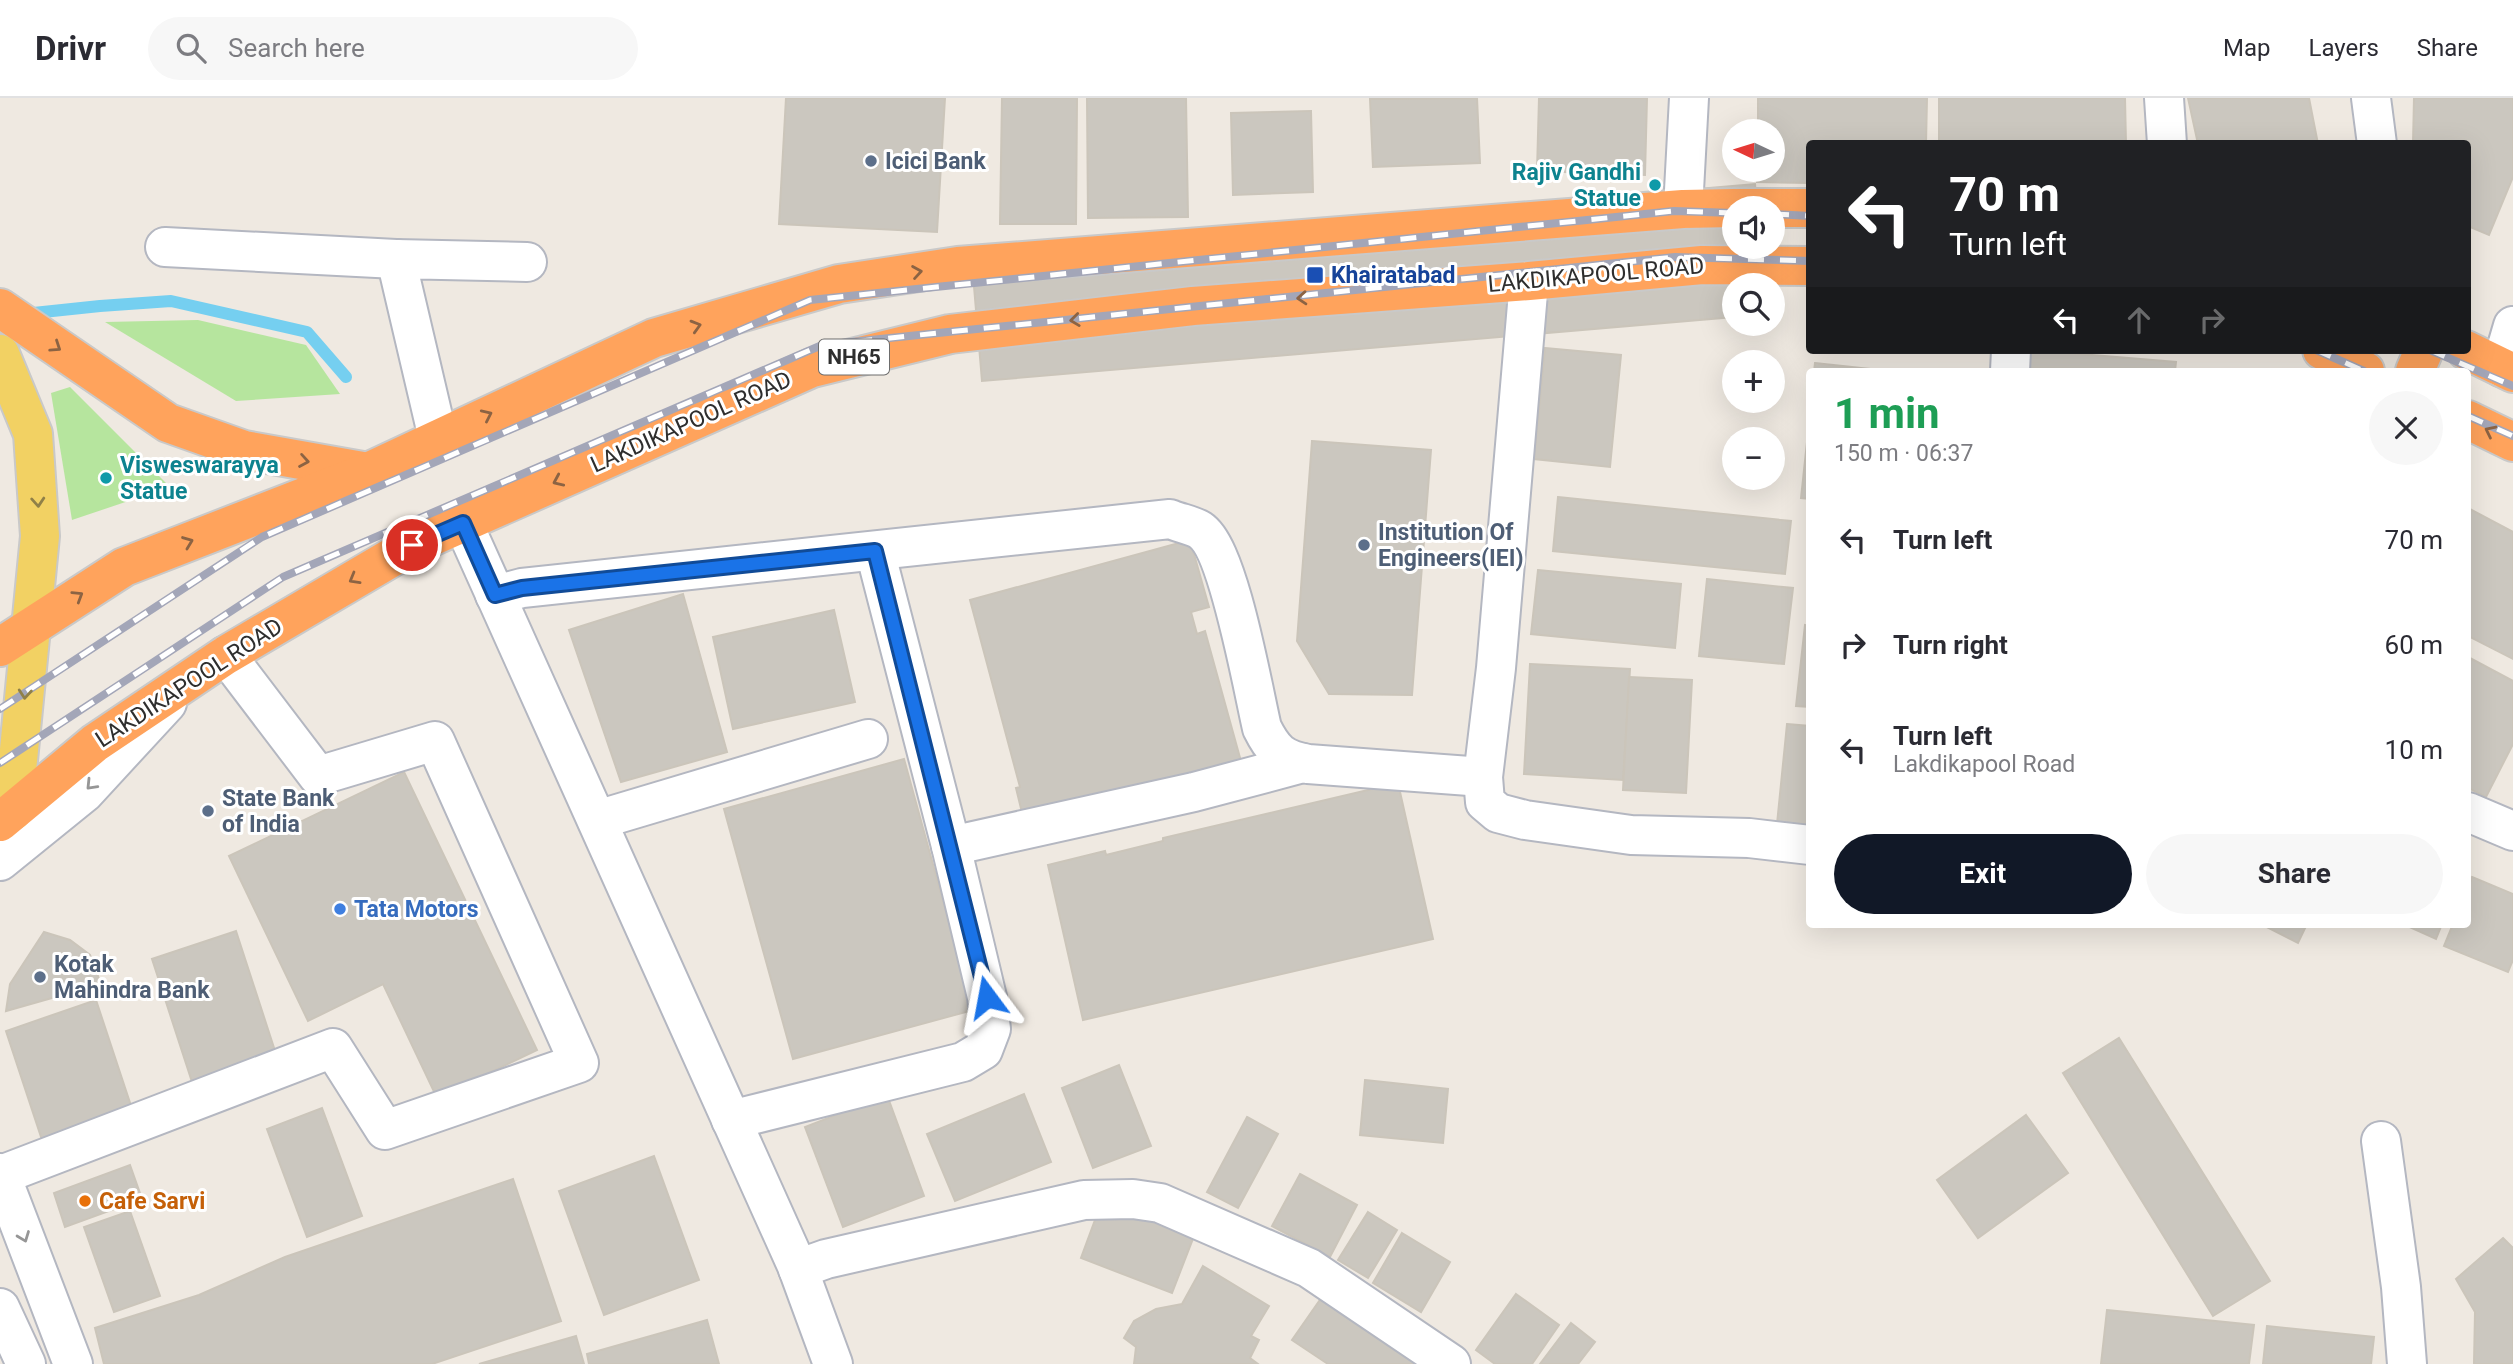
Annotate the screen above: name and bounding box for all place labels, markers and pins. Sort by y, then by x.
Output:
place label: Icici Bank [885,148,986,175]
marker: Icici Bank [863,153,879,169]
place label: Rajiv Gandhi Statue [1512,159,1641,212]
marker: Rajiv Gandhi Statue [1647,177,1663,193]
place label: Khairatabad [1331,262,1456,289]
marker: Khairatabad [1305,265,1325,285]
place label: Visweswarayya Statue [120,452,279,505]
marker: Visweswarayya Statue [98,470,114,486]
pin [382,515,442,575]
place label: Institution Of Engineers(IEI) [1378,519,1524,572]
marker: Institution Of Engineers(IEI) [1356,537,1372,553]
place label: State Bank of India [222,785,335,838]
marker: State Bank of India [200,803,216,819]
place label: Tata Motors [354,896,479,923]
marker: Tata Motors [332,901,348,917]
place label: Kotak Mahindra Bank [54,951,210,1004]
marker: Kotak Mahindra Bank [32,969,48,985]
place label: Cafe Sarvi [99,1188,205,1215]
marker: Cafe Sarvi [77,1193,93,1209]

